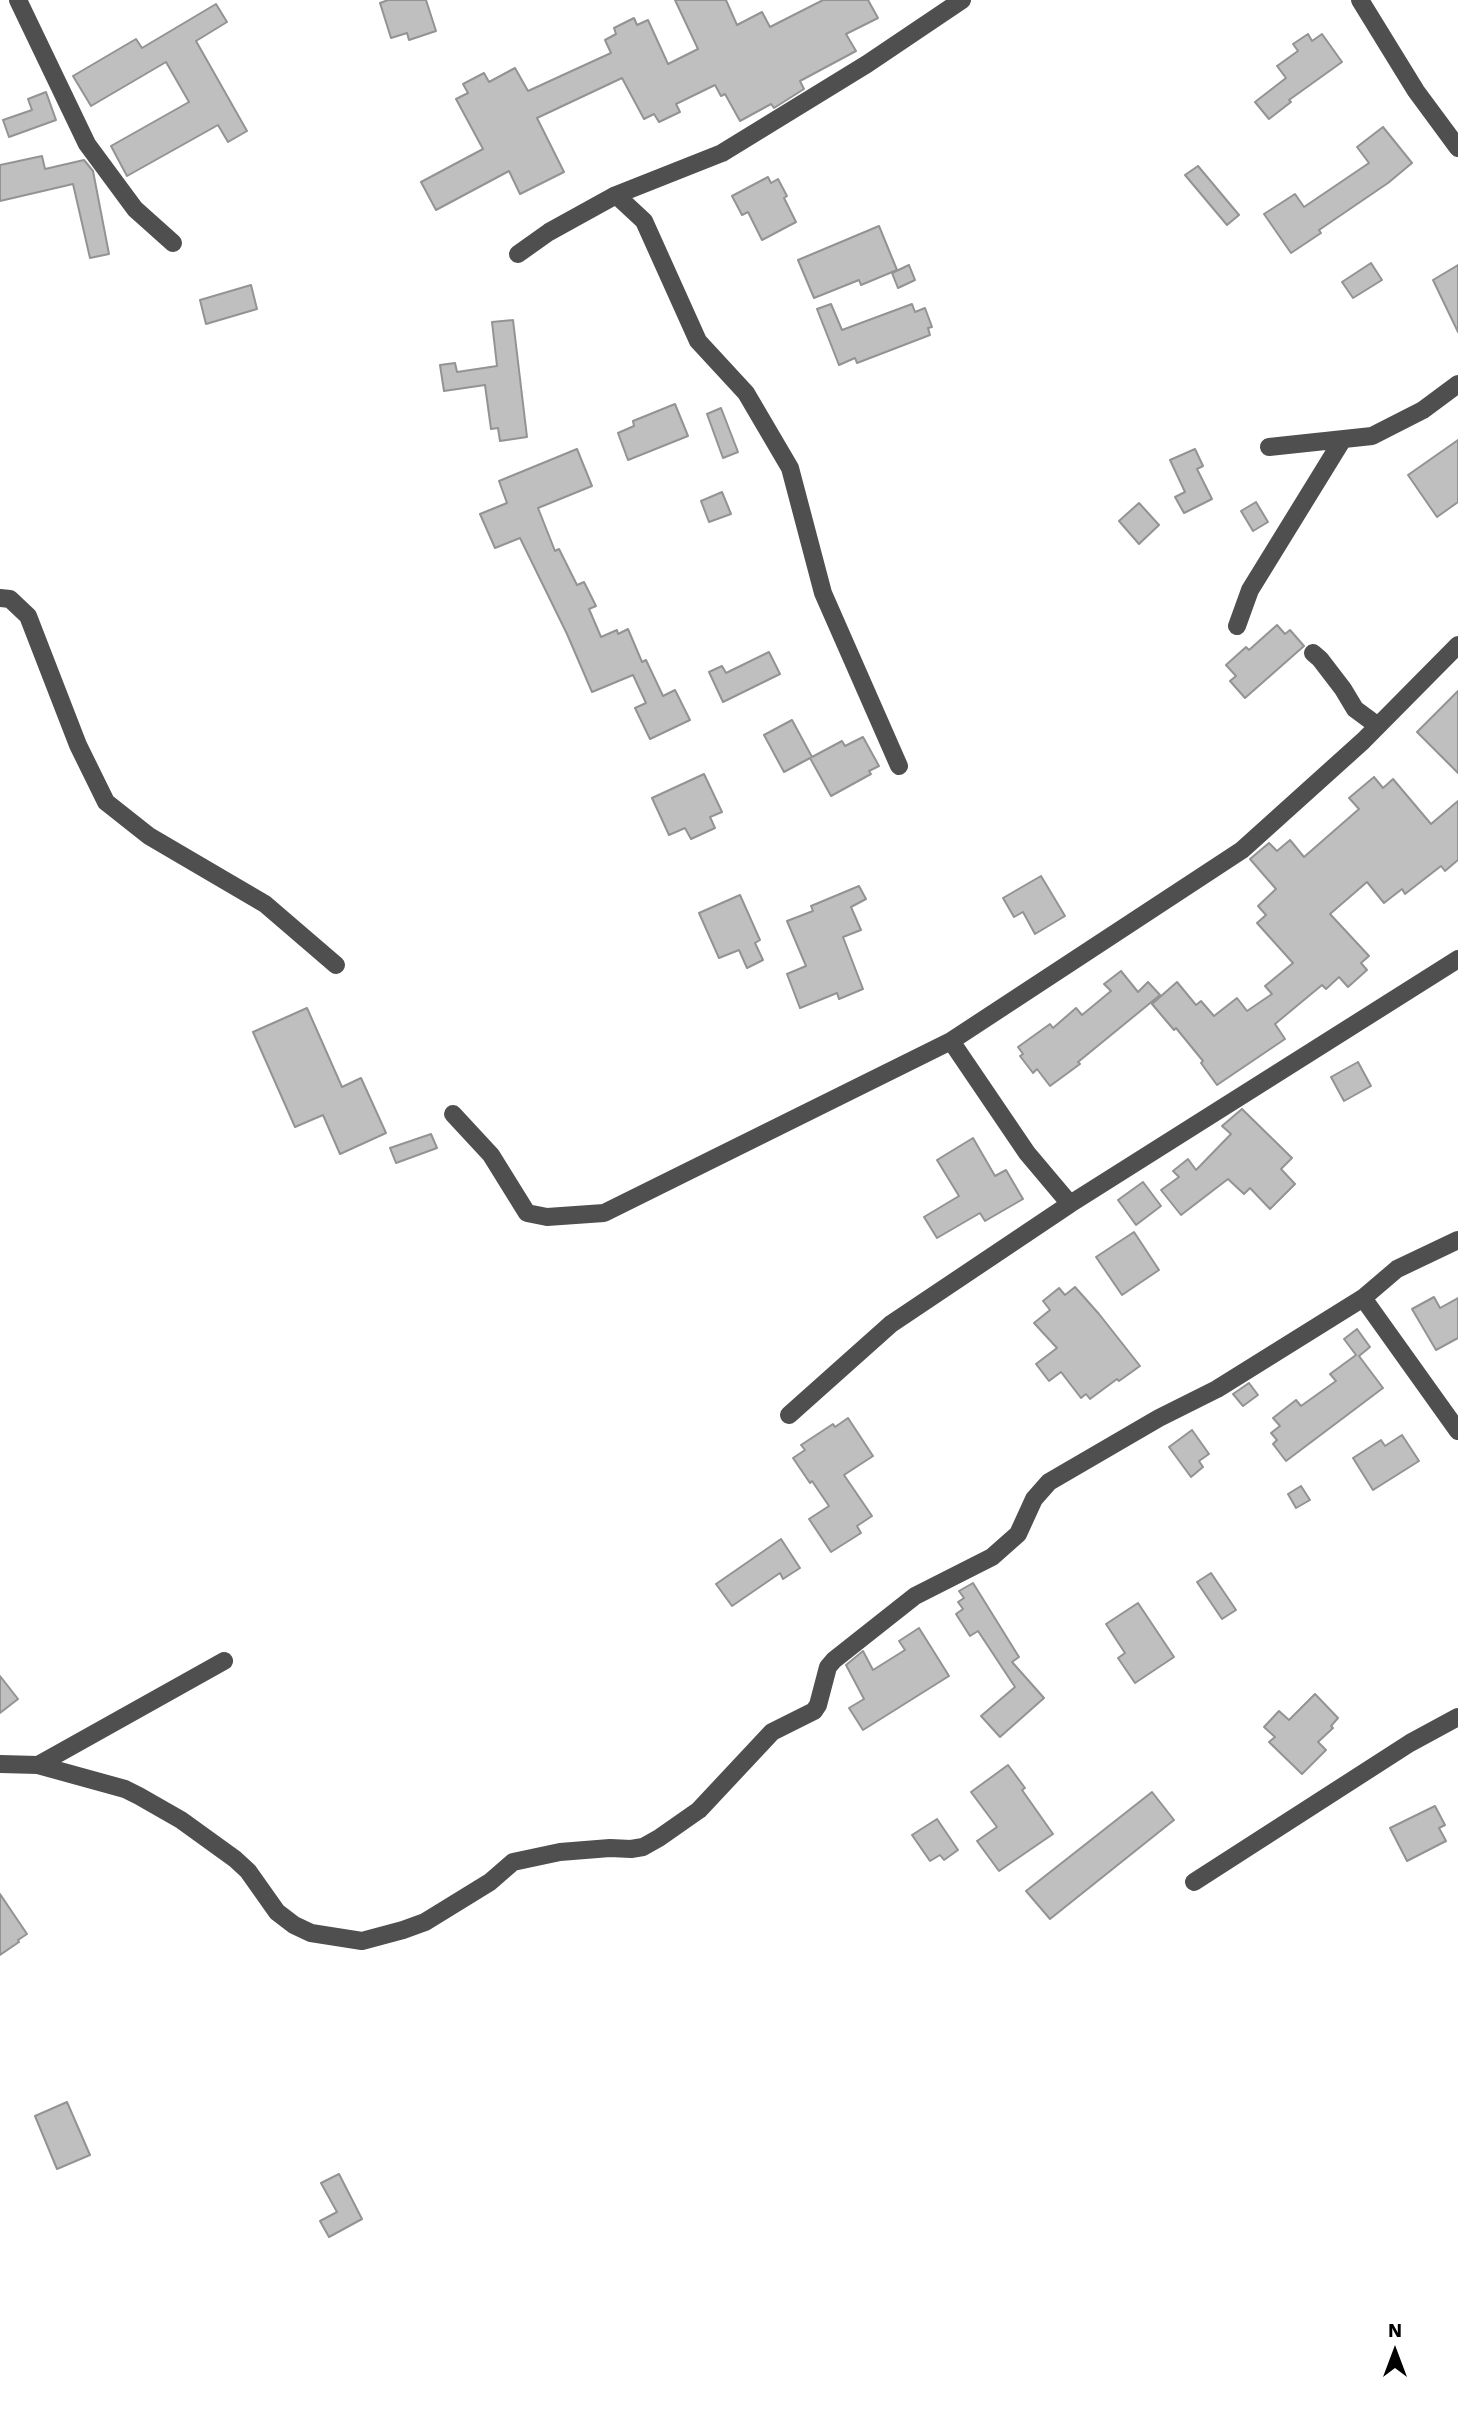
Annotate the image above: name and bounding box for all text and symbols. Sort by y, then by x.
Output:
north arrow [1360,2317,1430,2387]
text: N [1388,2319,1402,2342]

